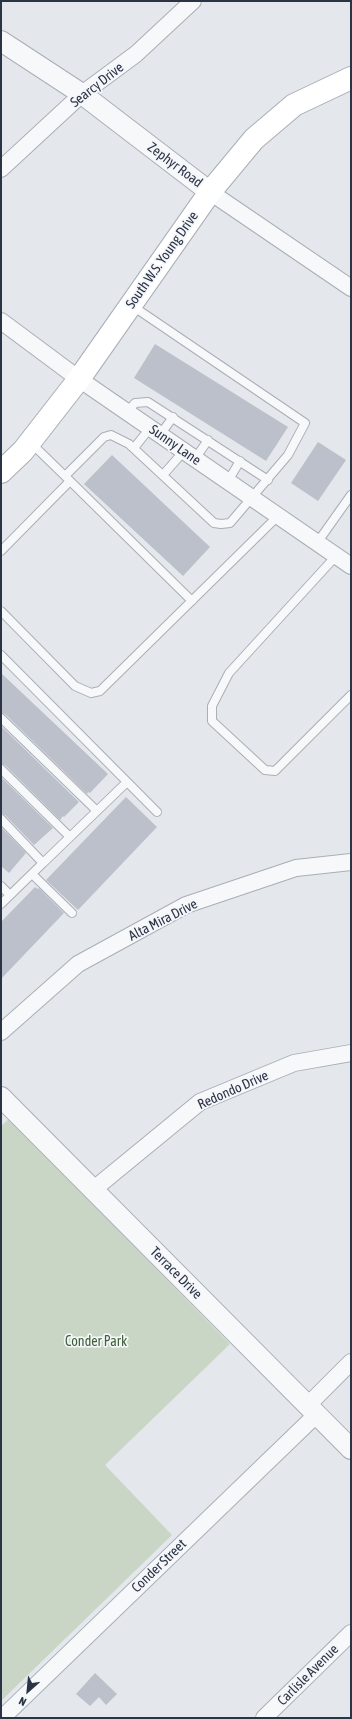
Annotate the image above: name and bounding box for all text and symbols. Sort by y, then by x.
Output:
street label: Searcy Drive [67,59,127,111]
street label: Zephyr Road [144,139,206,191]
street label: South W.S. Young Drive [122,208,202,312]
street label: Sunny Lane [146,421,204,469]
street label: Alta Mira Drive [126,895,200,945]
street label: Redondo Drive [195,1067,271,1113]
street label: Terrace Drive [146,1243,206,1303]
park label: Conder Park [65,1334,127,1350]
street label: Conder Street [128,1536,190,1596]
street label: Carlisle Avenue [274,1641,342,1709]
north arrow [8,1671,48,1711]
text: N [17,1695,28,1709]

